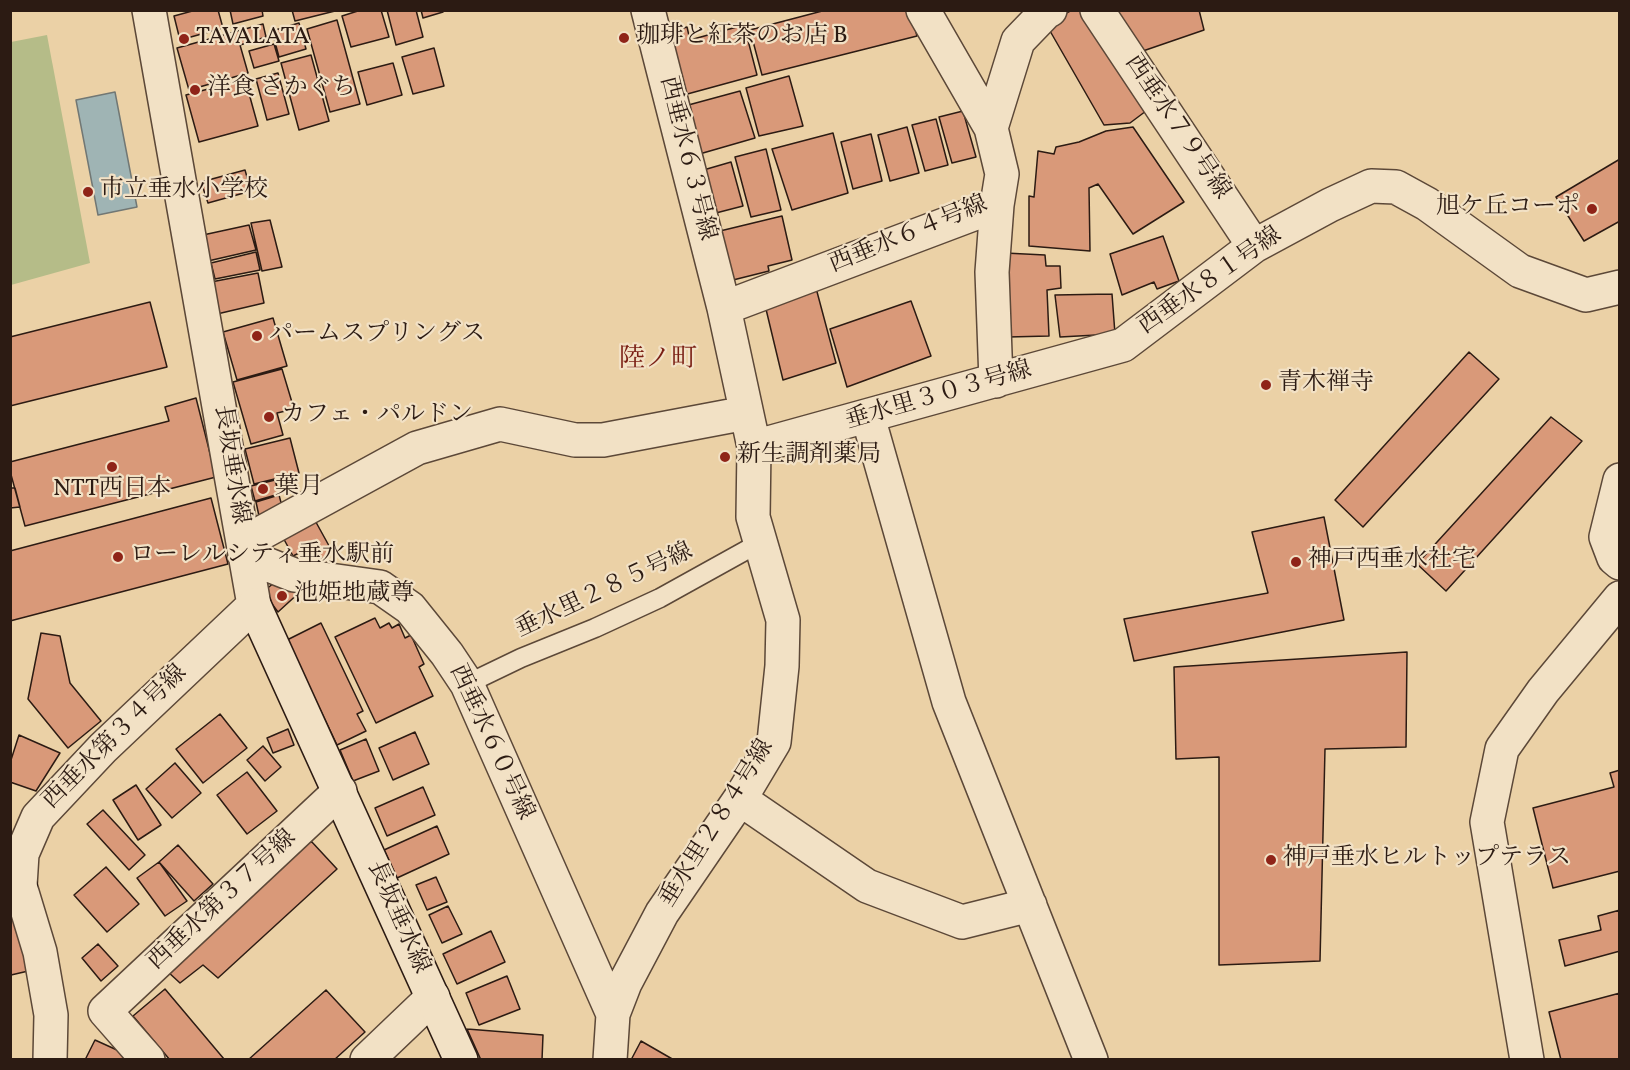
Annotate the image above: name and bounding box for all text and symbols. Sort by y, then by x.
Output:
place label: 珈琲と紅茶のお店 B [636,24,848,52]
place label: TAVALATA [196,25,310,53]
marker: 珈琲と紅茶のお店 B [617,31,631,45]
marker: TAVALATA [177,32,191,46]
street label: 西垂水７９号線 [1117,50,1235,206]
street label: 西垂水６３号線 [652,74,720,244]
place label: 洋食 さかぐち [207,76,356,104]
marker: 洋食 さかぐち [188,83,202,97]
place label: 市立垂水小学校 [100,178,268,206]
marker: 市立垂水小学校 [81,185,95,199]
street label: 西垂水６４号線 [826,191,992,281]
place label: 旭ケ丘コーポ [1436,195,1580,223]
marker: 旭ケ丘コーポ [1585,202,1599,216]
street label: 西垂水８１号線 [1134,222,1288,342]
place label: パームスプリングス [269,322,485,350]
marker: パームスプリングス [250,329,264,343]
district label: 陸ノ町 [619,345,697,377]
street label: 垂水里３０３号線 [843,357,1035,437]
place label: 青木禅寺 [1278,371,1374,399]
marker: 青木禅寺 [1259,378,1273,392]
street label: 長坂垂水線 [206,403,254,527]
place label: カフェ・パルドン [281,403,473,431]
marker: カフェ・パルドン [262,410,276,424]
place label: 新生調剤薬局 [737,443,881,471]
marker: 新生調剤薬局 [718,450,732,464]
marker: NTT西日本 [105,460,119,474]
place label: 葉月 [275,475,323,503]
place label: NTT西日本 [53,477,171,505]
marker: 葉月 [256,482,270,496]
street label: 垂水里２８５号線 [512,538,698,646]
place label: ローレルシティ垂水駅前 [130,543,394,571]
place label: 神戸西垂水社宅 [1308,548,1476,576]
marker: ローレルシティ垂水駅前 [111,550,125,564]
marker: 神戸西垂水社宅 [1289,555,1303,569]
place label: 池姫地蔵尊 [294,582,414,610]
marker: 池姫地蔵尊 [275,589,289,603]
street label: 西垂水第３４号線 [38,660,194,816]
street label: 西垂水６０号線 [441,661,539,825]
street label: 垂水里２８４号線 [655,735,781,913]
street label: 西垂水第３７号線 [143,825,303,977]
place label: 神戸垂水ヒルトップテラス [1283,846,1571,874]
marker: 神戸垂水ヒルトップテラス [1264,853,1278,867]
street label: 長坂垂水線 [359,857,435,979]

